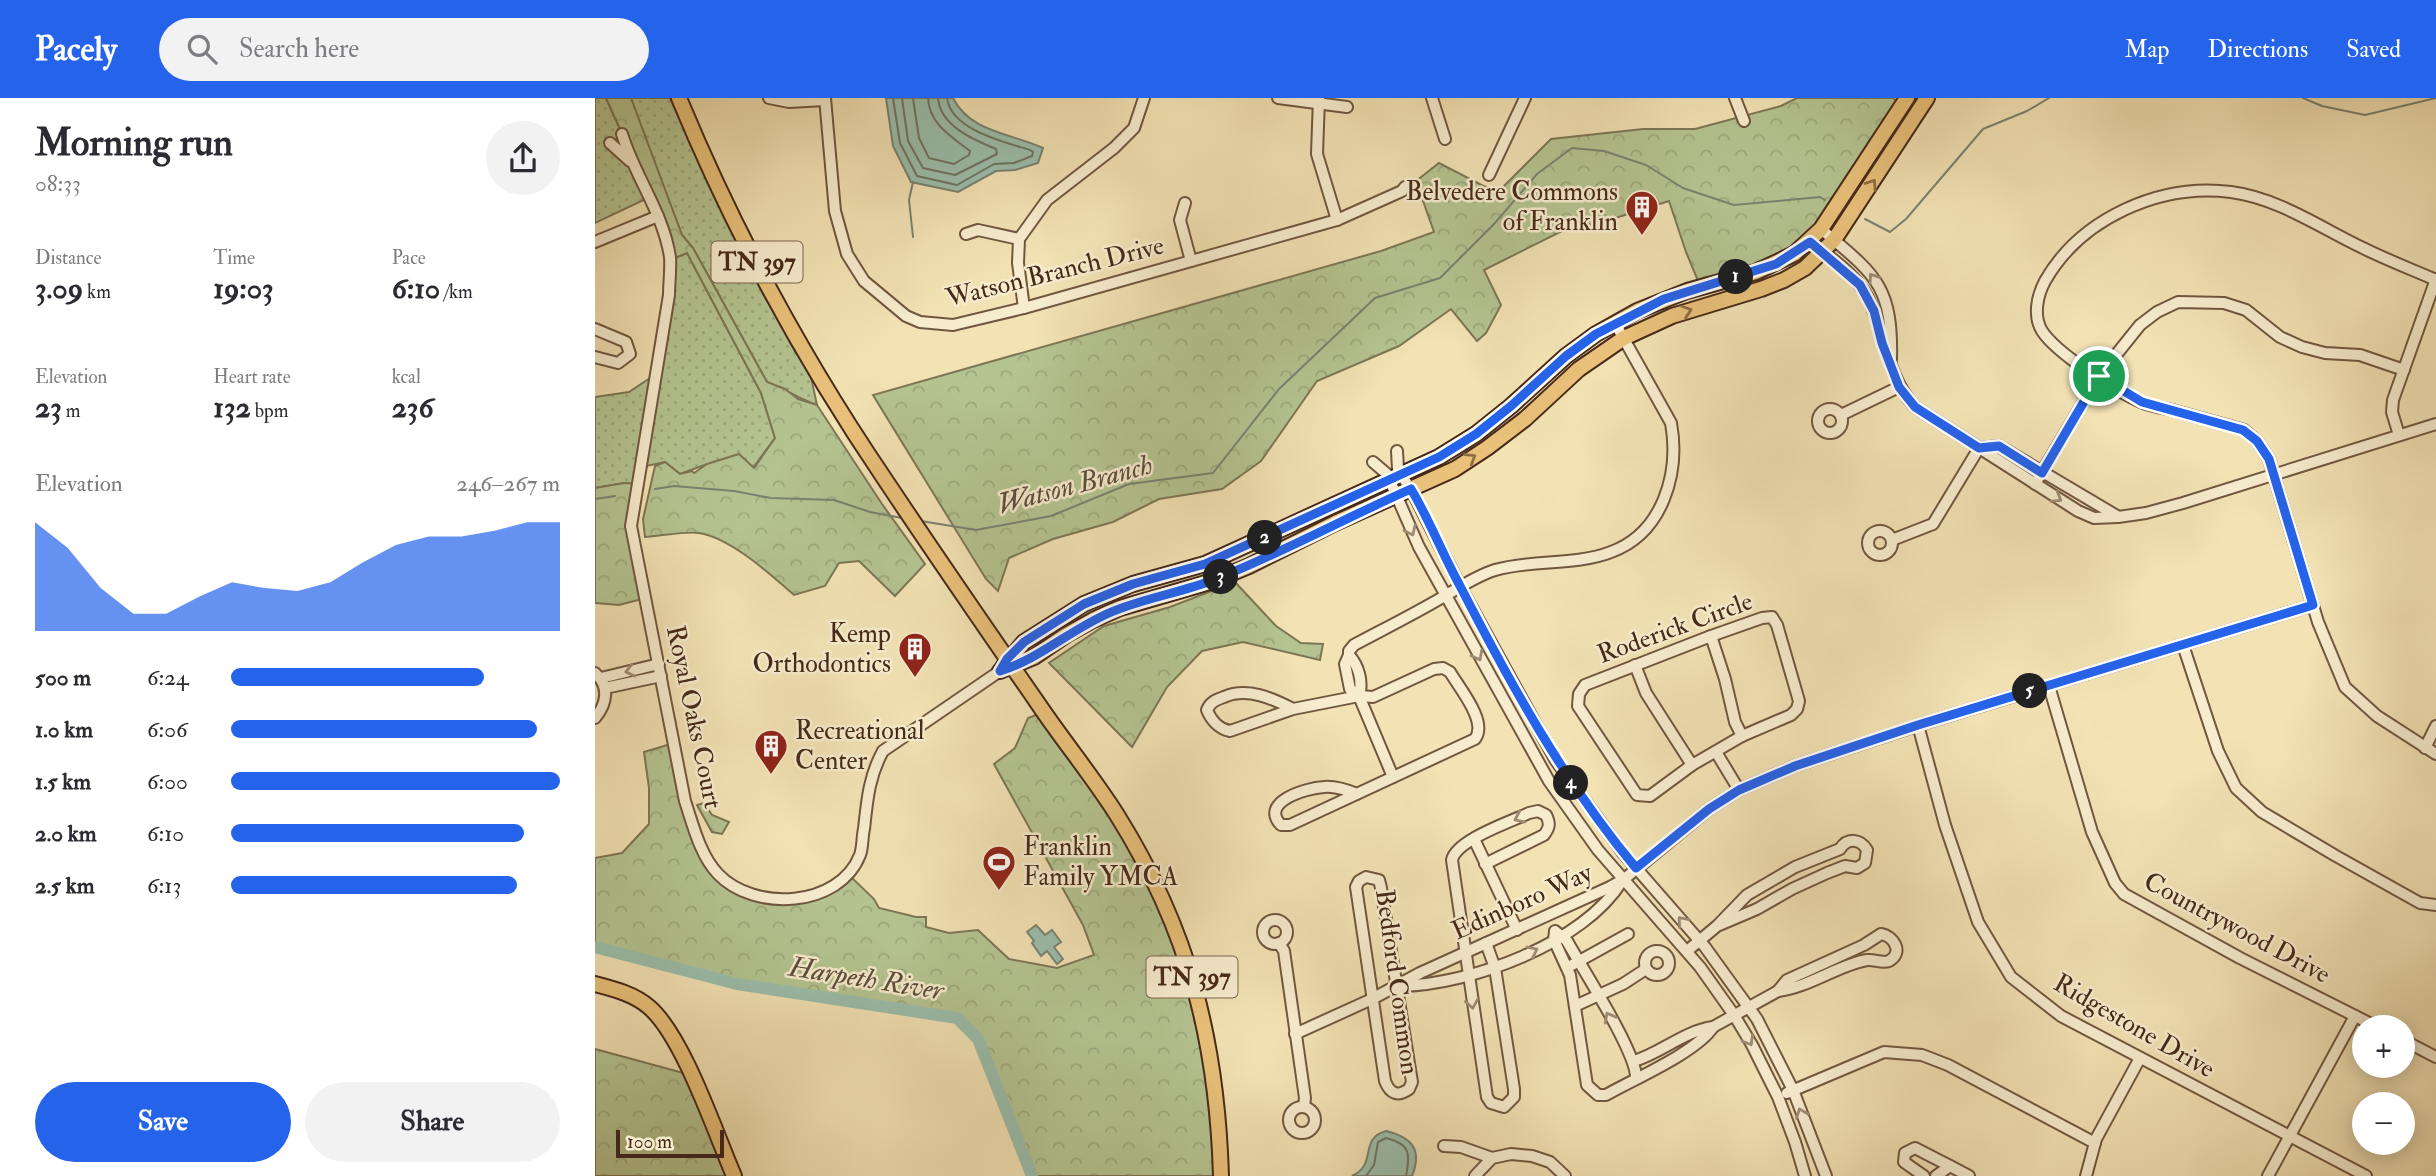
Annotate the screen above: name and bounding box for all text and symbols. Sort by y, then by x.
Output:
search box [159,18,649,81]
text: Pacely [35,29,117,70]
icon: search [183,30,221,68]
text: Search here [239,33,359,65]
text: Map [2124,34,2169,65]
text: Directions [2207,34,2308,65]
text: Saved [2346,34,2401,65]
text: Morning run [35,119,233,167]
button: share [486,121,560,195]
text: 08:33 [35,169,81,198]
place label: Belvedere Commons of Franklin [1405,176,1618,238]
one-way arrow [1863,179,1876,192]
building icon: Belvedere Commons of Franklin [1623,188,1661,237]
street label: Watson Branch Drive [942,229,1167,315]
road number: TN 397 [711,242,803,282]
text: Distance [35,246,101,270]
text: Time [213,246,255,270]
text: Pace [392,246,426,270]
pin: 1 [1719,260,1753,294]
text: 1 [1732,264,1739,288]
text: 3.09 [35,270,83,307]
text: 19:03 [213,270,274,307]
text: 6:10 [392,270,440,307]
one-way arrow [1869,273,1881,286]
text: km [83,280,111,304]
text: /km [440,280,473,304]
one-way arrow [1680,304,1692,319]
pin [2069,346,2129,406]
icon: arrive [2080,357,2118,395]
text: Elevation [35,365,107,389]
text: Heart rate [213,365,291,389]
text: kcal [392,365,421,389]
text: 23 [35,389,62,426]
text: 132 [213,389,251,426]
text: 236 [392,389,434,426]
text: m [62,399,80,423]
text: bpm [251,399,288,423]
water label: Watson Branch [994,447,1156,523]
one-way arrow [1464,453,1477,466]
text: Elevation [35,469,123,498]
text: 246–267 m [456,469,560,498]
one-way arrow [2049,489,2062,502]
pin: 2 [1247,520,1283,556]
one-way arrow [1403,524,1417,536]
text: 2 [1260,525,1269,549]
pin: 3 [1203,560,1239,594]
text: 3 [1217,564,1224,588]
street label: Roderick Circle [1593,585,1757,671]
place label: Kemp Orthodontics [752,618,891,680]
street label: Royal Oaks Court [659,622,729,812]
building icon: Kemp Orthodontics [896,630,934,679]
one-way arrow [1470,648,1483,661]
text: 500 m [35,663,91,692]
text: 6:24 [147,663,188,692]
one-way arrow [624,663,636,677]
pin: 5 [2013,674,2047,708]
text: 5 [2025,678,2034,702]
text: 1.0 km [35,715,93,744]
text: 6:06 [147,715,188,744]
place label: Recreational Center [795,715,925,777]
building icon: Recreational Center [752,727,790,776]
pin: 4 [1553,766,1588,800]
text: 1.5 km [35,767,91,796]
text: 6:00 [147,767,188,796]
text: 4 [1565,770,1576,794]
one-way arrow [1514,810,1526,824]
text: 2.0 km [35,819,97,848]
text: 6:10 [147,819,184,848]
place label: Franklin Family YMCA [1023,831,1179,893]
sports icon: Franklin Family YMCA [980,843,1018,892]
street label: Edinboro Way [1447,857,1598,947]
street label: Countrywood Drive [2138,865,2336,991]
text: 2.5 km [35,871,95,900]
text: 6:13 [147,871,181,900]
street label: Bedford Common [1368,887,1426,1077]
one-way arrow [1678,916,1690,929]
one-way arrow [1526,945,1538,959]
water label: Harpeth River [784,949,947,1009]
road number: TN 397 [1147,956,1237,998]
street label: Ridgestone Drive [2048,967,2220,1085]
one-way arrow [1464,998,1479,1010]
one-way arrow [1604,1011,1617,1024]
map controls [2352,1015,2415,1155]
button: + [2352,1015,2415,1078]
one-way arrow [1741,1033,1754,1046]
button: Save [35,1082,291,1162]
button: Share [305,1082,560,1162]
button: − [2352,1092,2415,1155]
one-way arrow [1796,1107,1810,1119]
scale bar [616,1127,725,1159]
text: 100 m [627,1130,672,1154]

